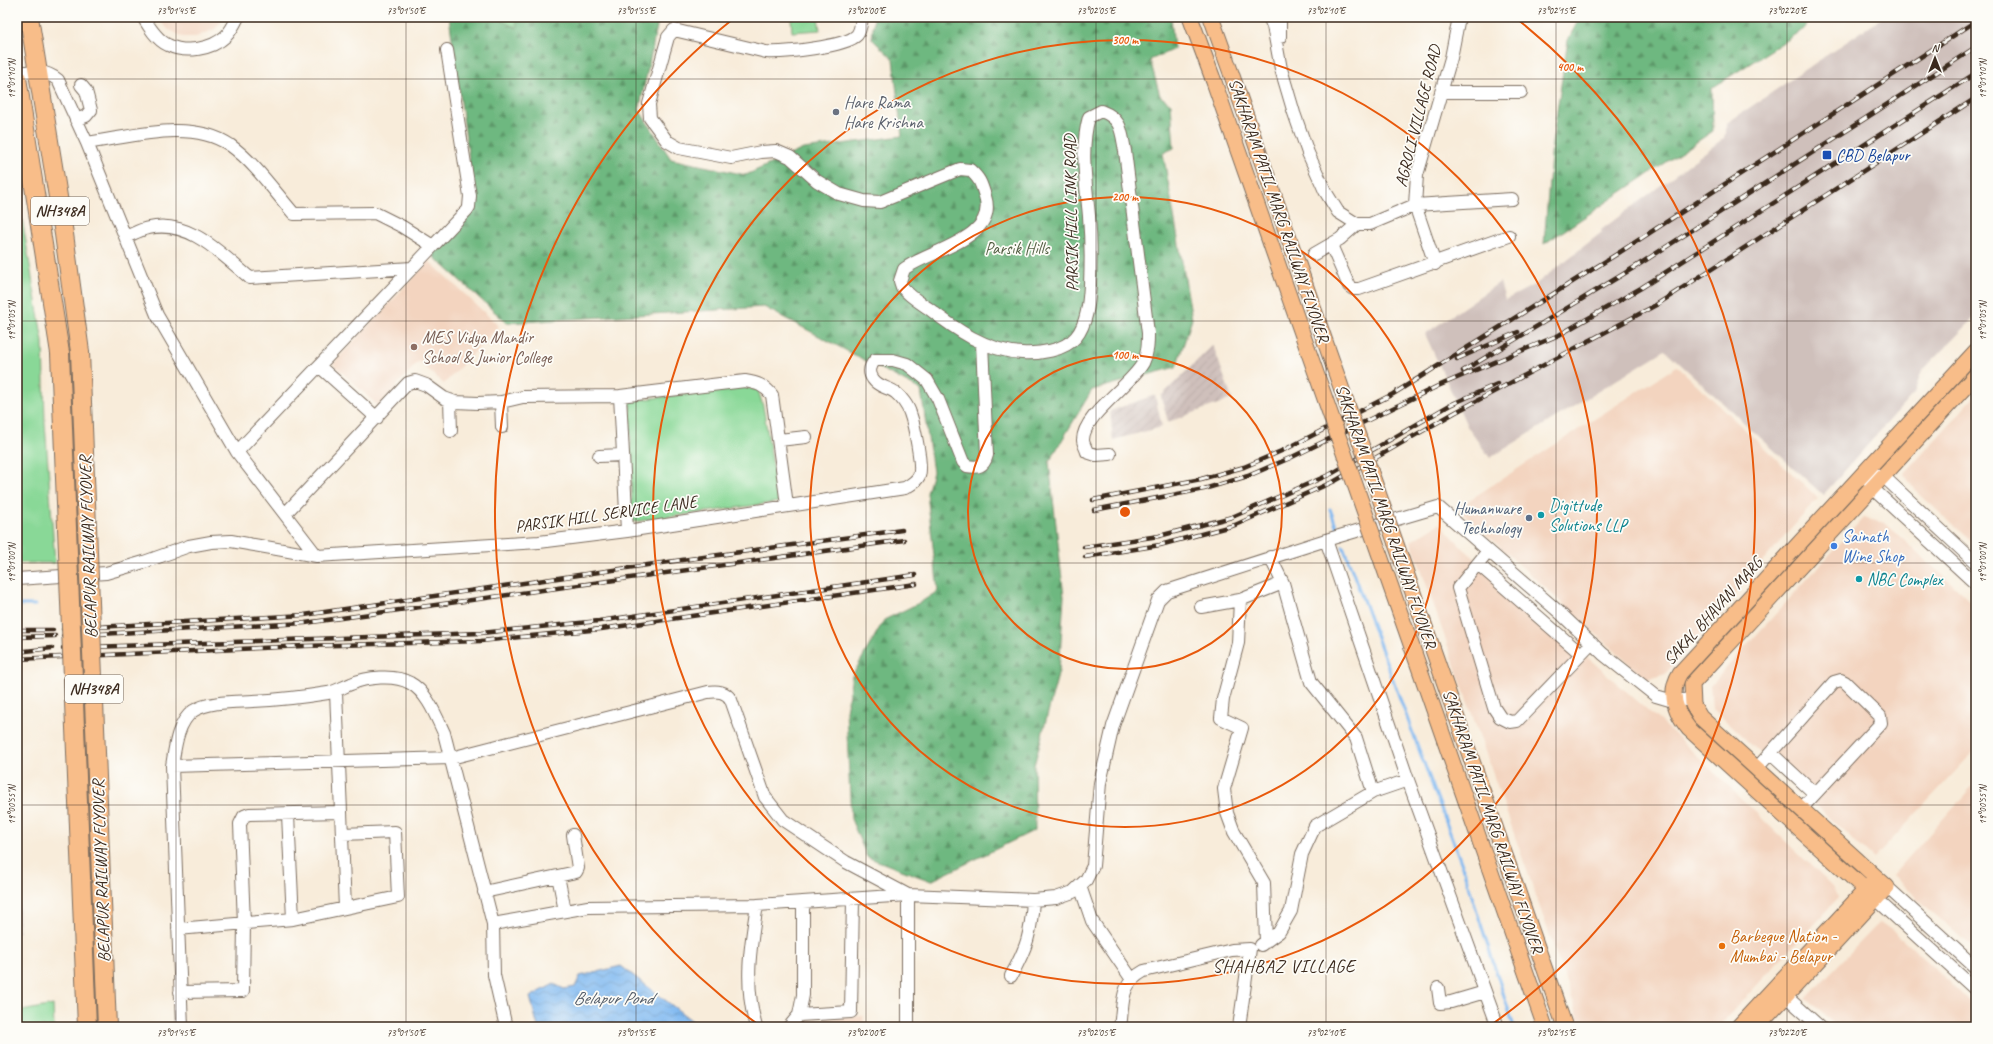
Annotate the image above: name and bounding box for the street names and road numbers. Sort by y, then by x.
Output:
street label: AGROLI VILLAGE ROAD [1390,41,1446,189]
street label: SAKHARAM PATIL MARG RAILWAY FLYOVER [1224,75,1335,346]
street label: PARSIK HILL LINK ROAD [1059,132,1083,292]
road number: NH348A [31,197,89,225]
street label: SAKHARAM PATIL MARG RAILWAY FLYOVER [1331,381,1442,652]
street label: BELAPUR RAILWAY FLYOVER [74,454,102,638]
street label: PARSIK HILL SERVICE LANE [514,490,701,537]
street label: SAKAL BHAVAN MARG [1659,551,1768,669]
road number: NH348A [65,675,123,703]
street label: SAKHARAM PATIL MARG RAILWAY FLYOVER [1438,686,1549,957]
street label: BELAPUR RAILWAY FLYOVER [87,778,115,962]

